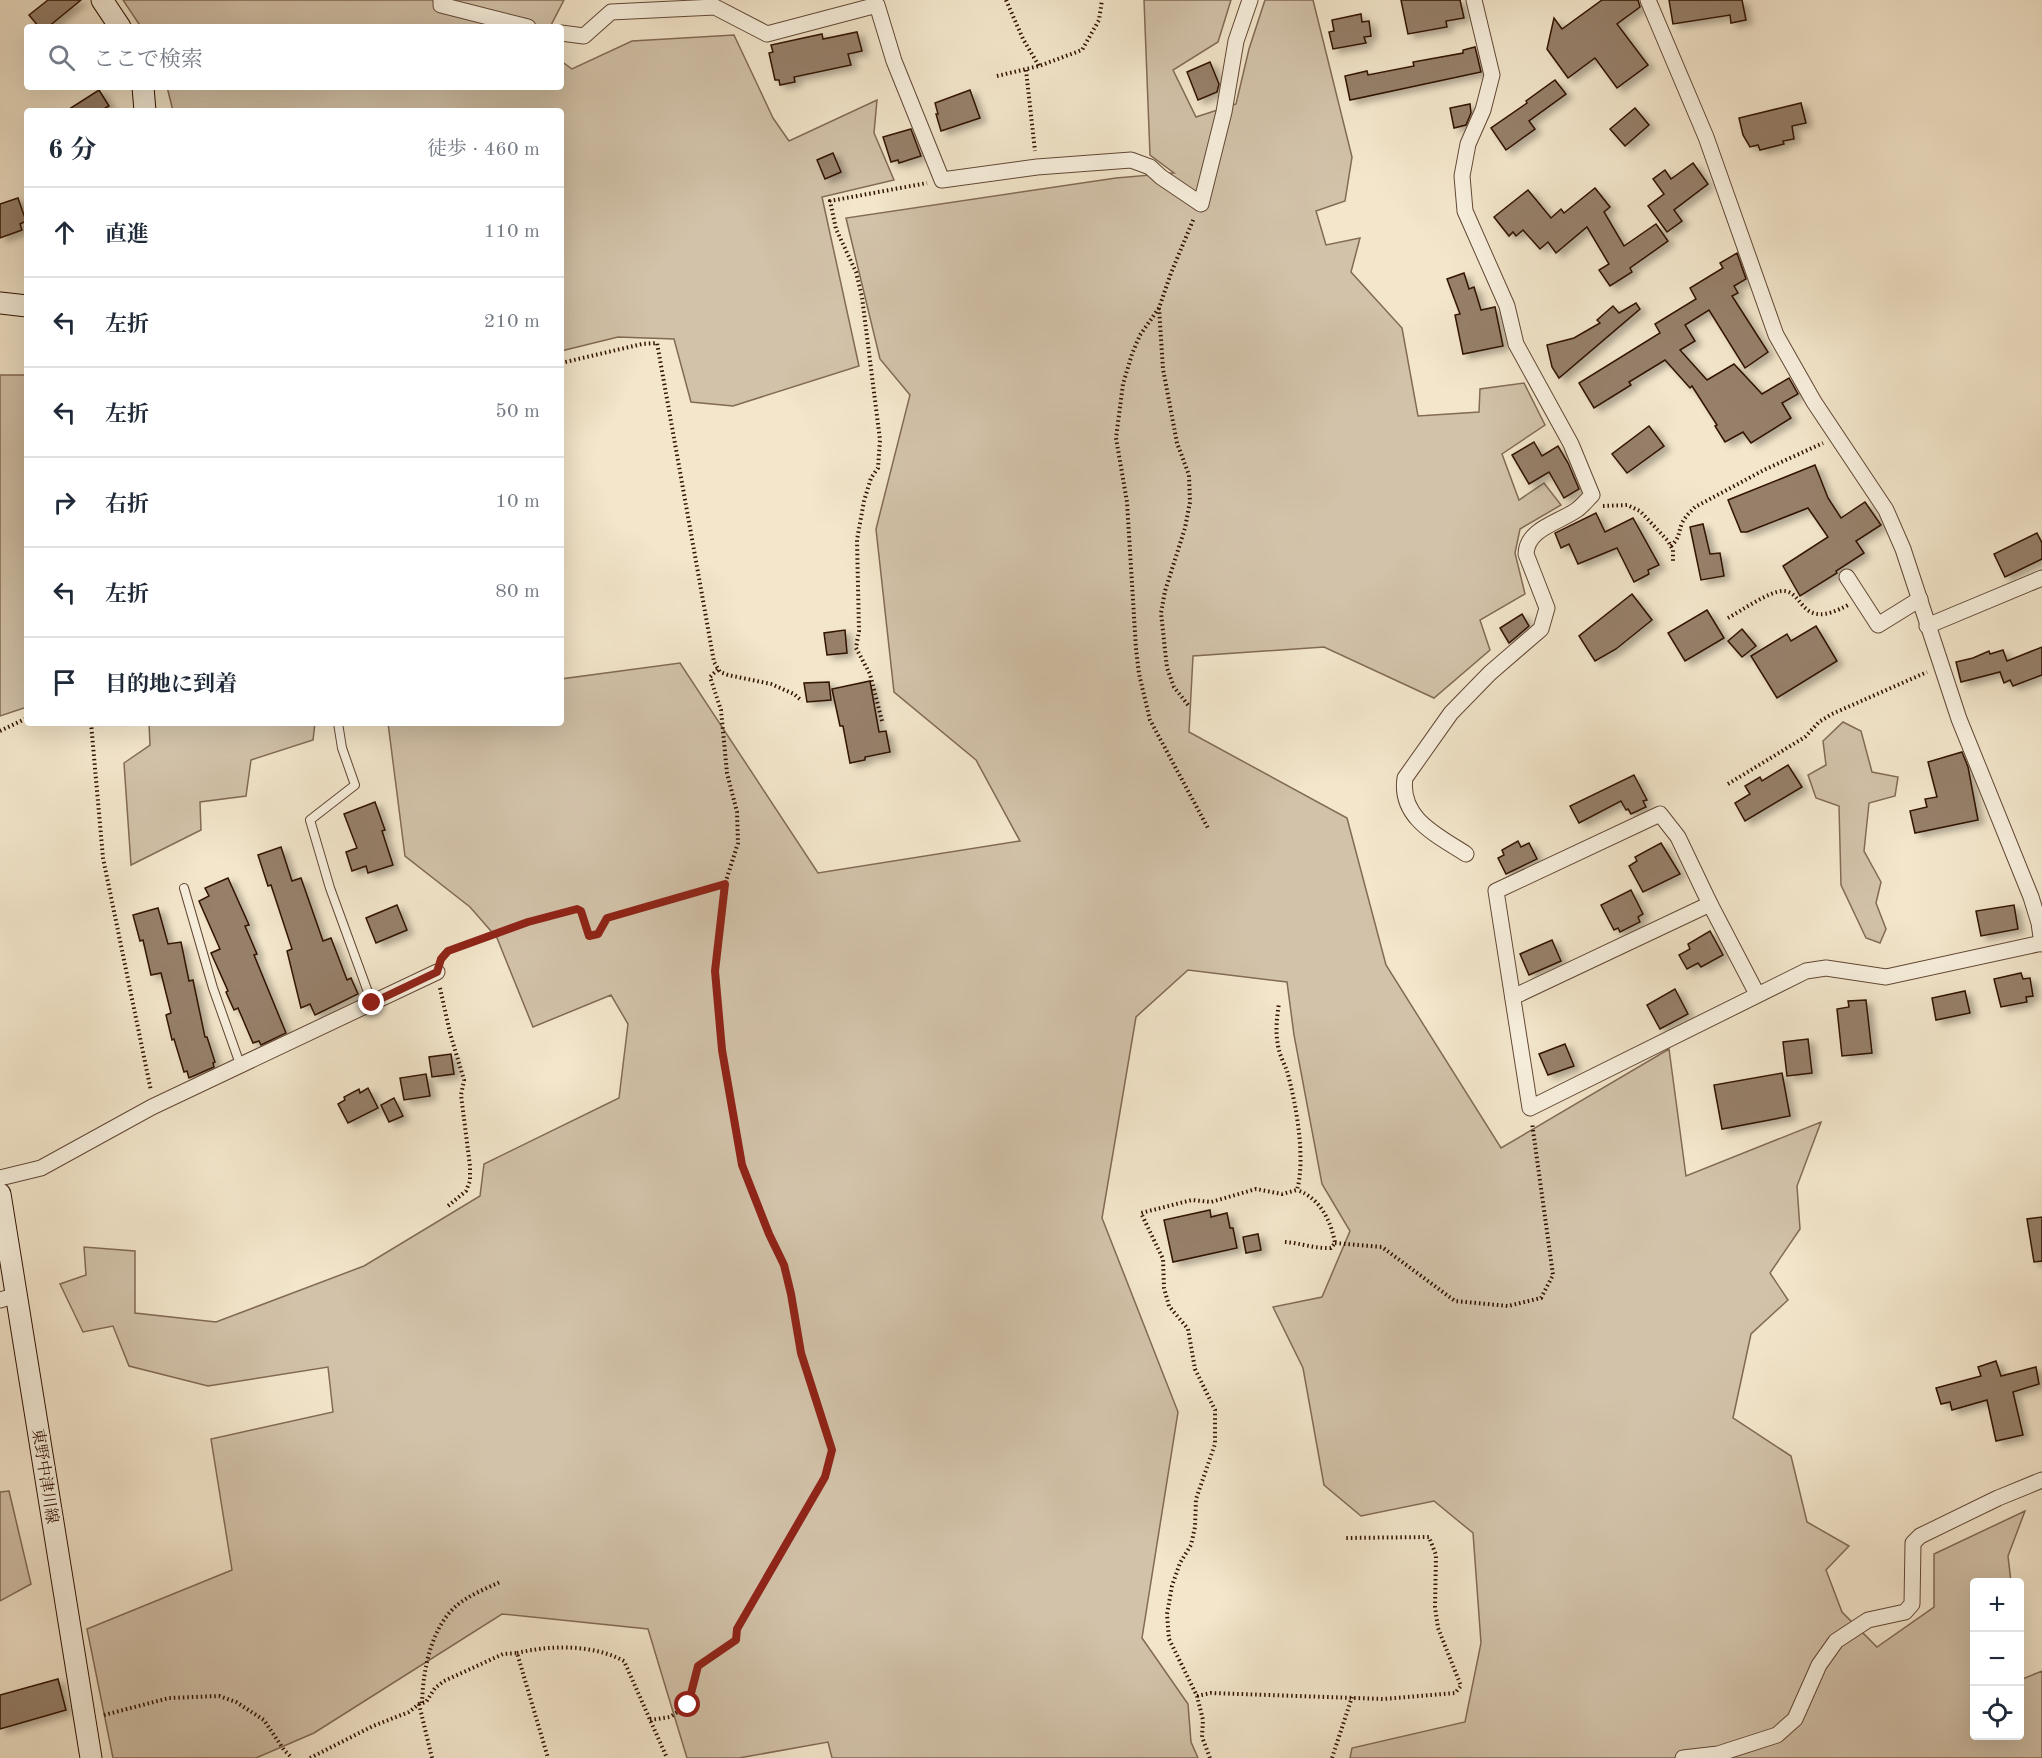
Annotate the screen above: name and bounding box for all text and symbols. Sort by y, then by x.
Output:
search box [24,24,564,90]
icon: search [45,41,78,74]
text: ここで検索 [93,49,203,71]
text: 6 分 [48,138,96,164]
text: 徒歩 · 460 m [427,140,540,160]
icon: ahead [48,216,81,249]
text: 110 m [484,222,540,242]
text: 直進 [105,224,149,246]
icon: left [48,306,81,339]
text: 210 m [484,312,540,332]
text: 左折 [105,314,149,336]
icon: left [48,396,81,429]
text: 50 m [495,402,540,422]
text: 左折 [105,404,149,426]
icon: right [48,486,81,519]
text: 10 m [495,492,540,512]
text: 右折 [105,494,149,516]
icon: left [48,576,81,609]
text: 80 m [495,582,540,602]
text: 左折 [105,584,149,606]
icon: arrive [48,666,81,699]
text: 目的地に到着 [105,674,237,696]
route end [358,989,384,1015]
street label: 東野中津川線 [29,1427,61,1525]
map controls [1970,1578,2024,1740]
button: + [1970,1578,2024,1632]
button: − [1970,1632,2024,1686]
button: locate [1970,1686,2024,1740]
route start [674,1691,700,1717]

